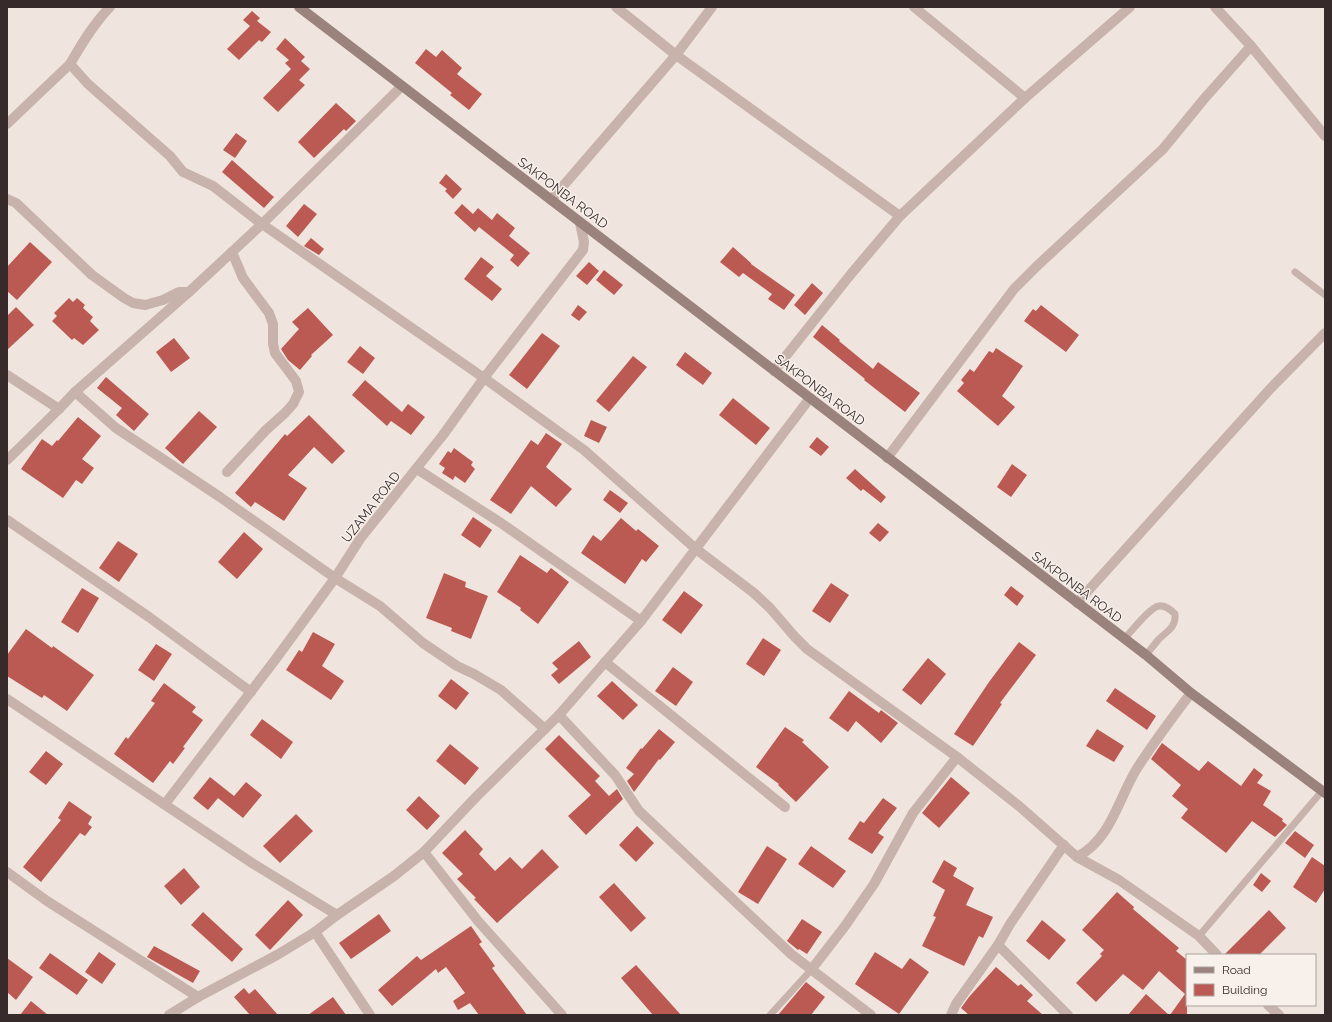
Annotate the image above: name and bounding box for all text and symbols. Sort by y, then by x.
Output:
street label: SAKPONBA ROAD [515,154,611,232]
street label: SAKPONBA ROAD [772,351,868,429]
street label: UZAMA ROAD [339,469,403,545]
street label: SAKPONBA ROAD [1029,548,1125,626]
legend [1186,954,1316,1006]
text: Road [1222,963,1251,977]
text: Building [1222,983,1268,997]

